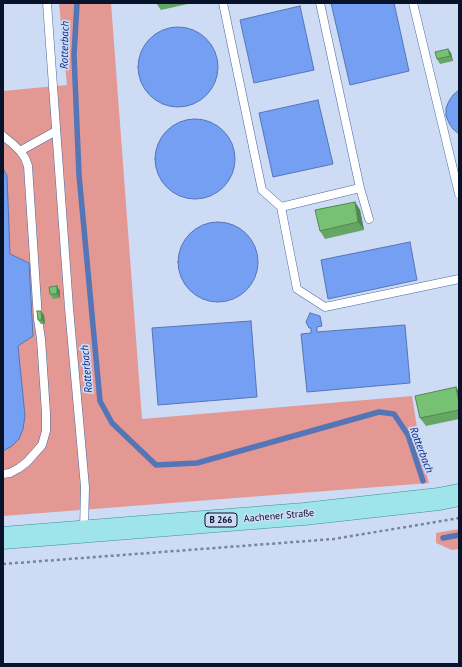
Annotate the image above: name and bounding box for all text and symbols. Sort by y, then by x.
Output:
water label: Rotterbach [58,21,72,69]
water label: Rotterbach [78,344,96,394]
water label: Rotterbach [406,425,436,475]
street label: Aachener Straße [243,507,315,525]
road number: B 266 [205,513,237,527]

